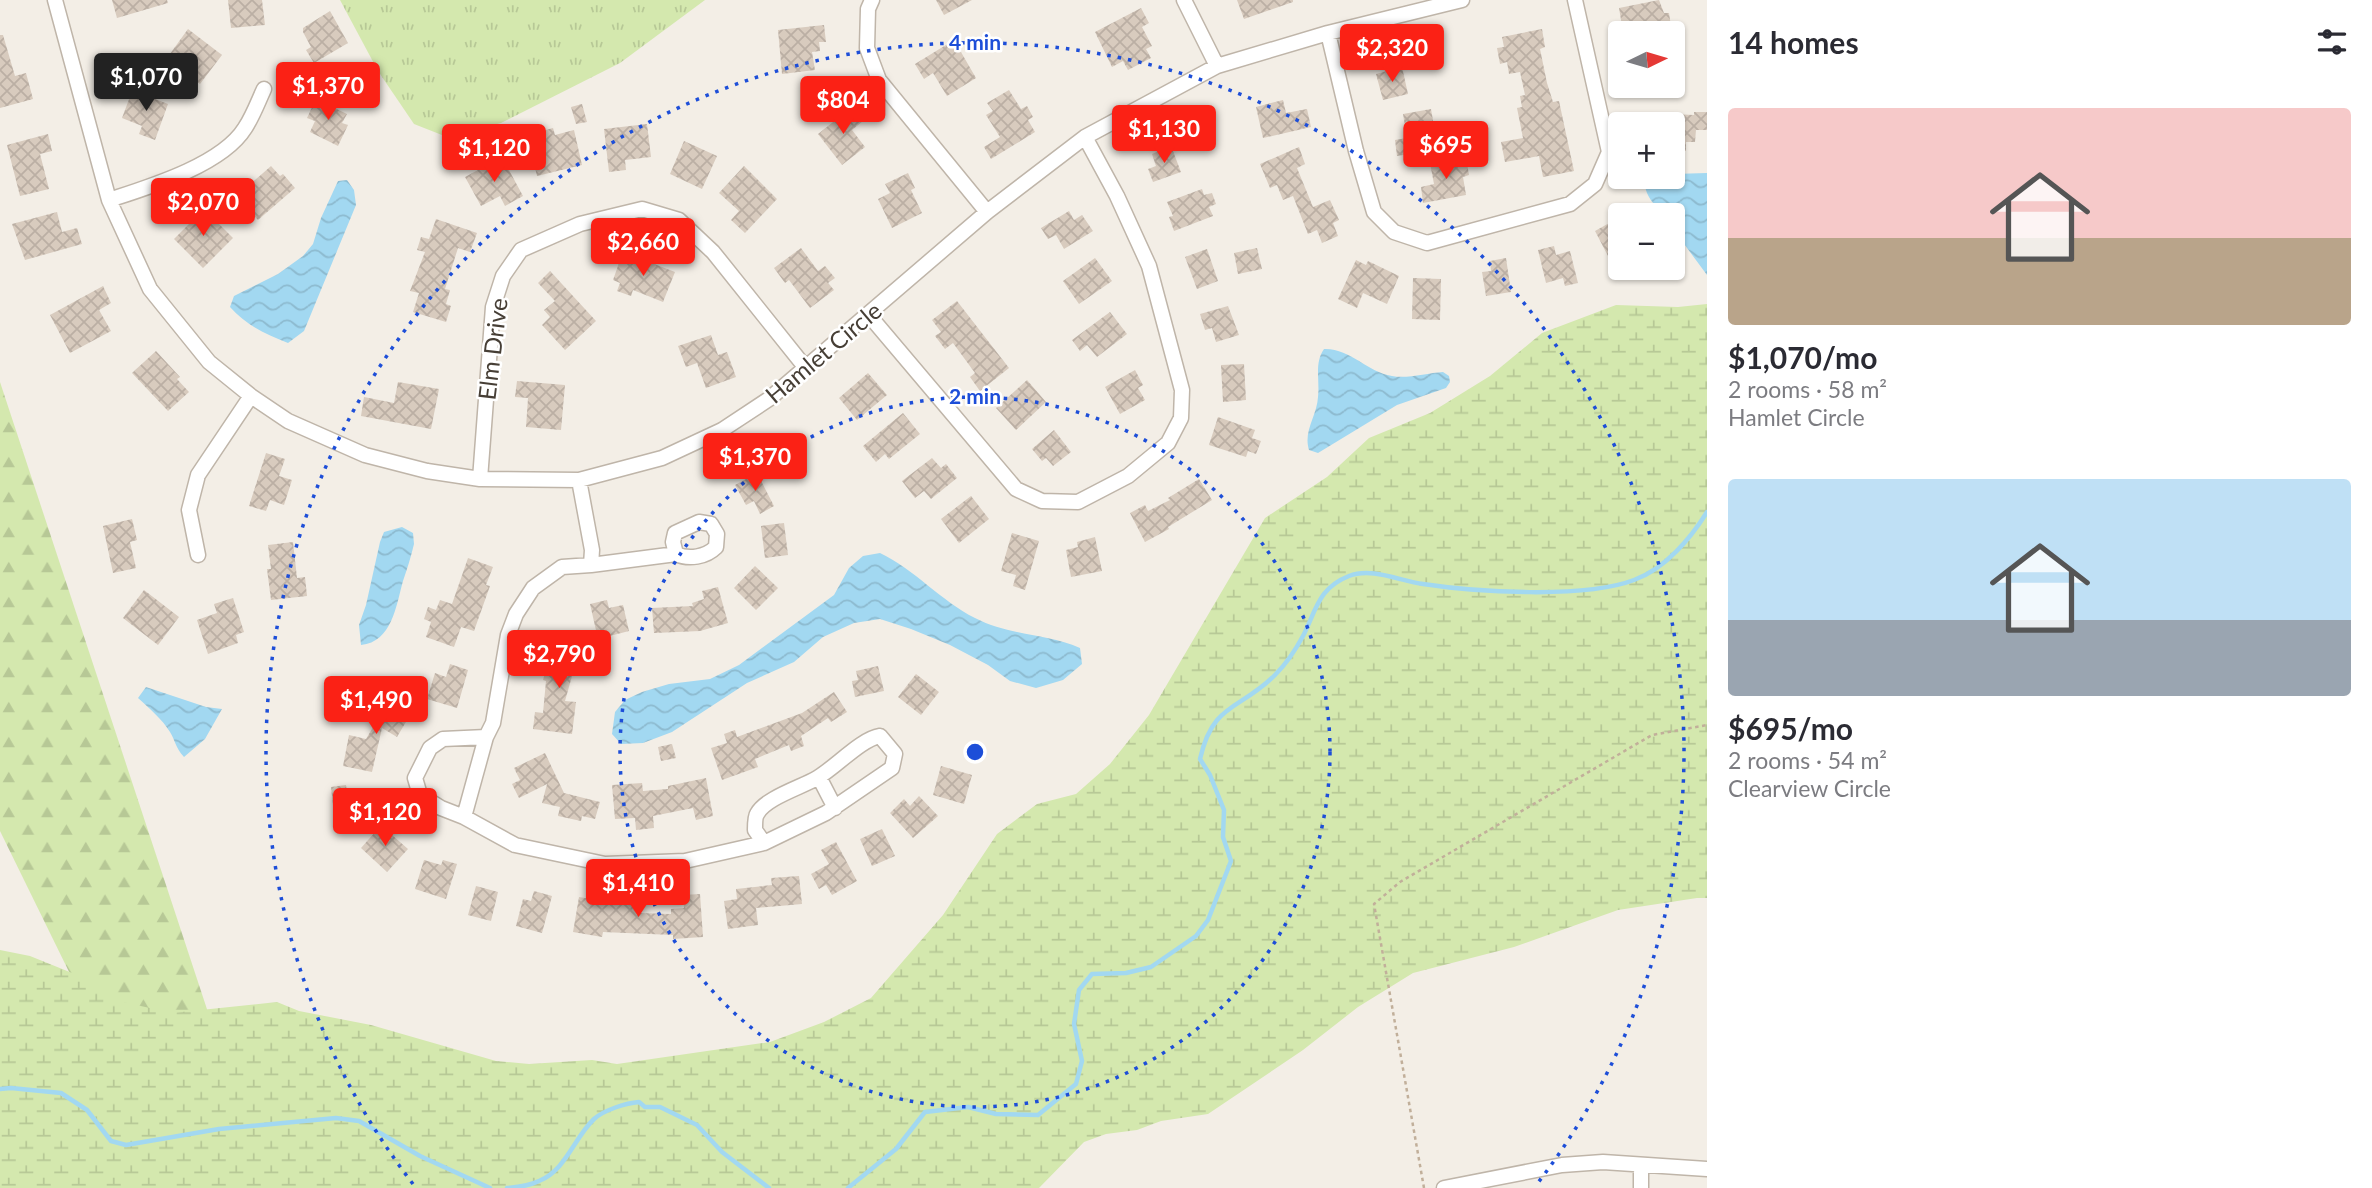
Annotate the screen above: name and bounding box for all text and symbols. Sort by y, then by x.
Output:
north arrow [1608,21,1685,98]
map controls [1608,21,1685,280]
icon: filters [2313,23,2351,61]
pin: $2,320 [1335,24,1449,84]
text: 14 homes [1728,24,1859,60]
text: 4 min [949,29,1001,54]
text: $2,320 [1356,33,1428,61]
pin: $1,070 [89,54,203,113]
text: $1,070 [110,62,182,90]
pin: $1,370 [271,62,385,122]
text: $1,370 [292,71,364,99]
pin: $804 [802,76,884,136]
text: $804 [816,85,870,113]
pin: $1,130 [1107,106,1221,165]
button: + [1608,112,1685,189]
text: $1,130 [1128,114,1200,142]
pin: $695 [1405,122,1487,181]
pin: $1,120 [437,124,551,184]
text: $695 [1419,130,1473,158]
text: $1,120 [458,133,530,161]
icon: home [1977,154,2103,280]
pin: $2,070 [146,178,260,238]
text: $2,070 [167,187,239,215]
button: − [1608,203,1685,280]
pin: $2,660 [586,218,700,278]
text: $2,660 [607,227,679,255]
street label: Hamlet Circle [759,295,887,409]
street label: Elm Drive [471,296,513,402]
text: $1,070/mo [1728,339,1877,375]
text: 2 rooms · 58 m² [1728,375,1887,403]
text: 2 min [949,383,1001,408]
text: Hamlet Circle [1728,403,1865,431]
pin: $1,370 [698,434,812,493]
text: $1,370 [719,442,791,470]
icon: home [1977,525,2103,651]
pin: $2,790 [502,630,616,690]
text: $2,790 [523,639,595,667]
pin: $1,490 [319,676,433,736]
text: $1,490 [340,685,412,713]
text: $695/mo [1728,710,1853,746]
centre of rings [963,740,987,764]
text: 2 rooms · 54 m² [1728,746,1887,774]
text: Clearview Circle [1728,774,1891,802]
pin: $1,120 [328,788,442,848]
text: $1,120 [349,797,421,825]
pin: $1,410 [581,860,695,919]
text: $1,410 [602,868,674,896]

